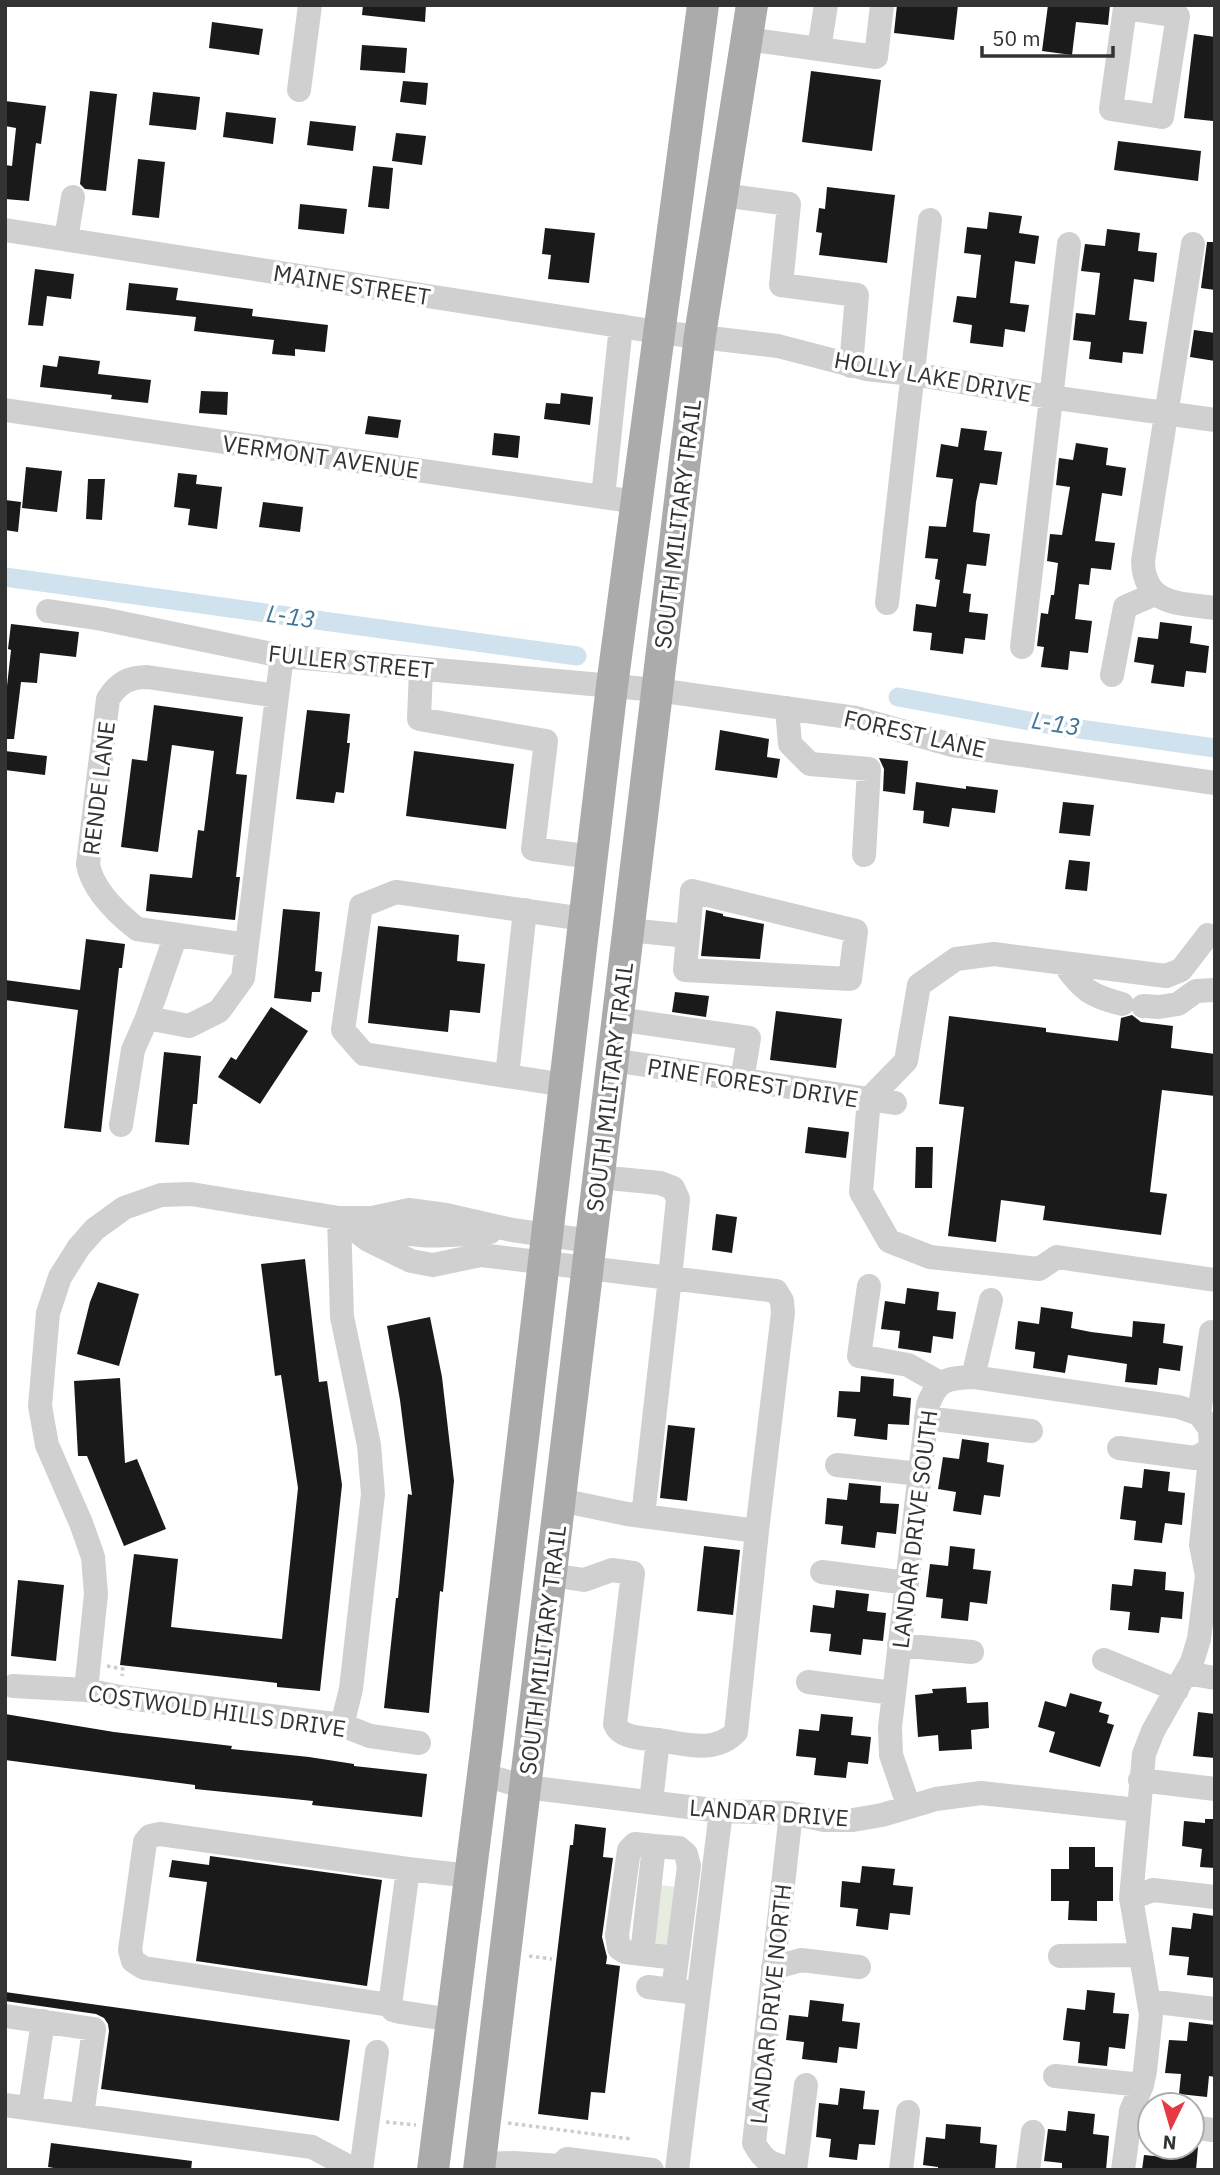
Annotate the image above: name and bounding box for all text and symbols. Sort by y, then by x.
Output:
scale bar [982,14,1113,58]
text: 50 m [992,24,1041,52]
street label: MAINE STREET [271,257,433,311]
street label: HOLLY LAKE DRIVE [832,344,1034,408]
street label: SOUTH MILITARY TRAIL [647,397,707,651]
street label: VERMONT AVENUE [221,427,421,485]
water label: L-13 [265,597,317,635]
street label: FULLER STREET [267,637,435,685]
street label: FOREST LANE [841,702,989,764]
water label: L-13 [1029,703,1083,743]
street label: RENDE LANE [75,719,121,857]
street label: SOUTH MILITARY TRAIL [579,960,639,1214]
street label: PINE FOREST DRIVE [645,1050,861,1114]
street label: LANDAR DRIVE SOUTH [884,1408,944,1650]
street label: SOUTH MILITARY TRAIL [512,1523,572,1777]
street label: COSTWOLD HILLS DRIVE [86,1677,348,1743]
street label: LANDAR DRIVE [688,1791,850,1833]
street label: LANDAR DRIVE NORTH [742,1882,798,2126]
north arrow [1136,2091,1206,2161]
text: N [1162,2130,1177,2155]

